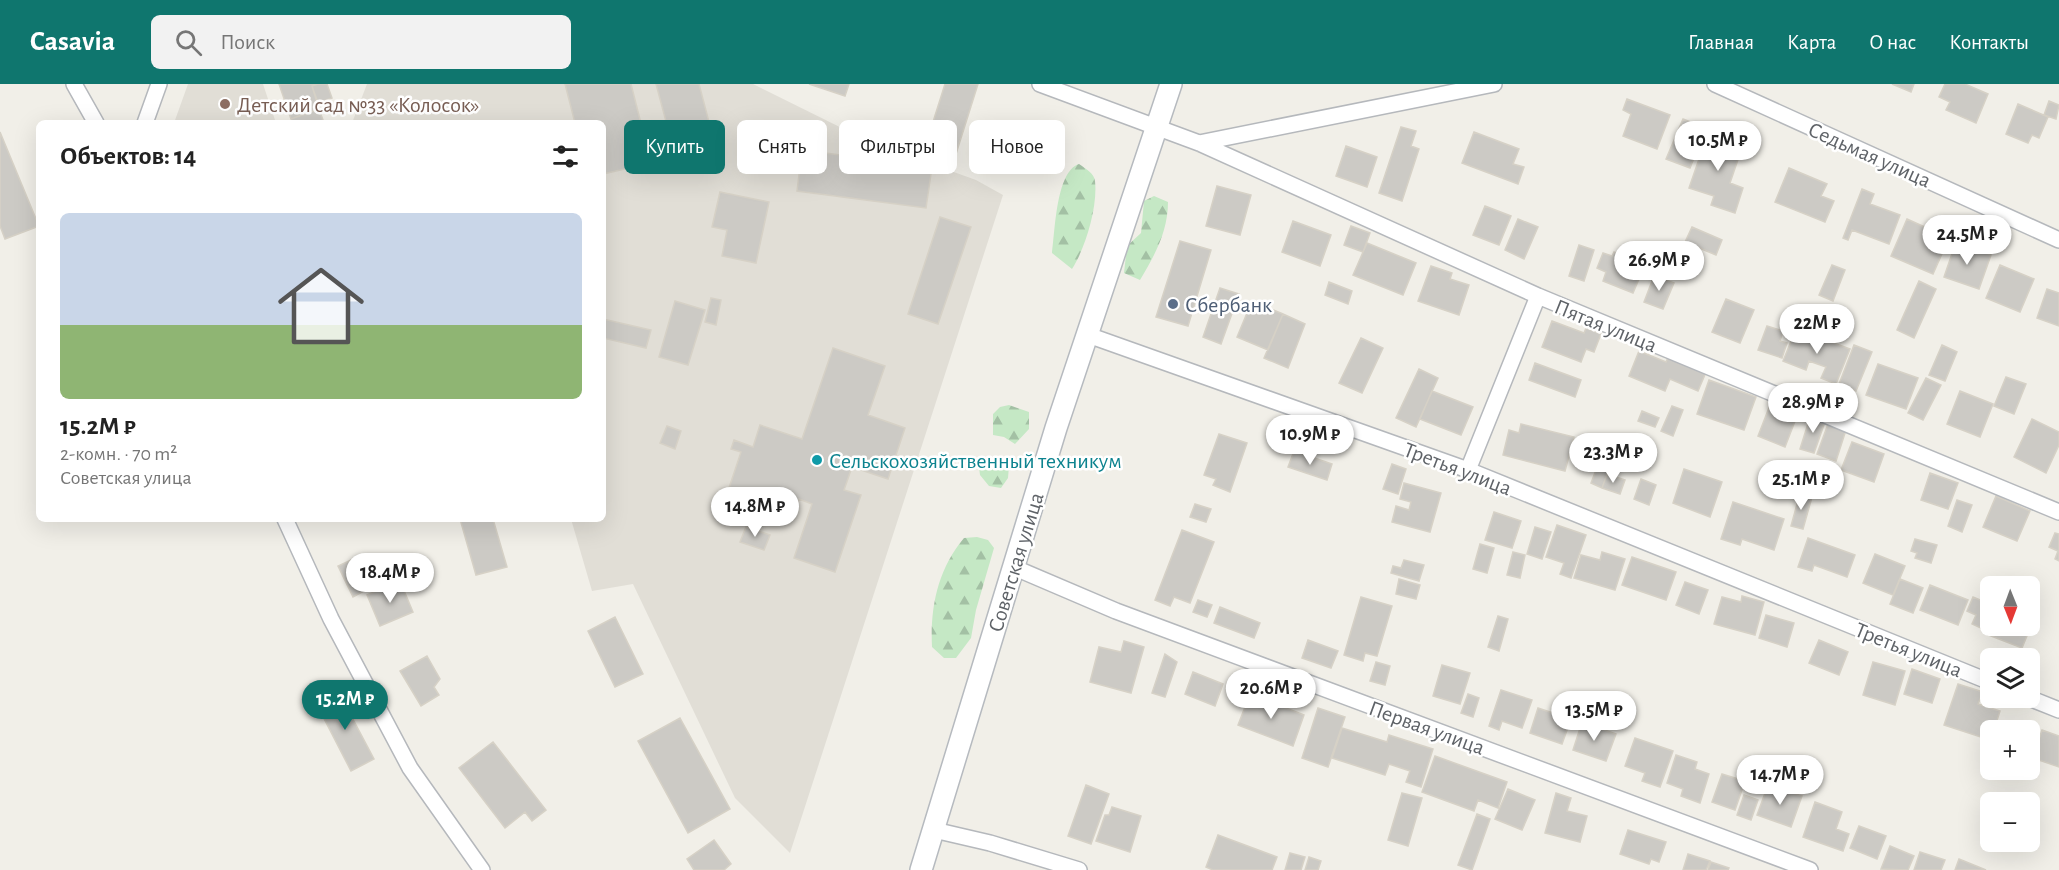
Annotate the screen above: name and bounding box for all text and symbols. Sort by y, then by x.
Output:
search box [151,15,571,69]
icon: search [172,26,205,59]
text: Casavia [30,28,115,56]
text: Поиск [220,31,275,53]
text: Главная [1688,32,1754,53]
text: Карта [1787,32,1836,53]
text: О нас [1869,32,1916,53]
text: Контакты [1949,32,2029,53]
place label: Детский сад №33 «Колосок» [237,94,480,116]
marker: Детский сад №33 «Колосок» [218,97,232,111]
street label: Седьмая улица [1805,118,1934,192]
chip: Купить [624,120,725,174]
chip: Снять [737,120,827,174]
chip: Фильтры [839,120,957,174]
chip: Новое [969,120,1065,174]
pin: 10.5M ₽ [1663,121,1773,172]
text: 10.5M ₽ [1688,130,1748,150]
icon: filters [549,140,582,173]
text: Объектов: 14 [60,143,196,169]
pin: 24.5M ₽ [1912,215,2022,266]
text: 24.5M ₽ [1936,224,1998,244]
pin: 26.9M ₽ [1604,241,1714,292]
text: 26.9M ₽ [1628,250,1690,270]
icon: home [267,252,375,360]
place label: Сбербанк [1185,294,1272,316]
street label: Пятая улица [1551,295,1660,356]
marker: Сбербанк [1166,297,1180,311]
pin: 22M ₽ [1775,304,1859,355]
text: 22M ₽ [1793,313,1841,333]
pin: 28.9M ₽ [1758,383,1868,434]
text: 28.9M ₽ [1782,392,1844,412]
text: 15.2M ₽ [60,413,136,439]
pin: 10.9M ₽ [1255,415,1365,466]
text: 10.9M ₽ [1280,424,1340,444]
pin: 23.3M ₽ [1558,433,1668,484]
street label: Третья улица [1401,438,1515,500]
text: 23.3M ₽ [1583,442,1643,462]
text: 2-комн. · 70 m² [60,444,177,464]
place label: Сельскохозяйственный техникум [829,450,1122,472]
marker: Сельскохозяйственный техникум [810,453,824,467]
pin: 25.1M ₽ [1746,460,1856,511]
text: Советская улица [60,468,192,488]
text: 25.1M ₽ [1772,469,1830,489]
pin: 14.8M ₽ [700,487,810,538]
street label: Советская улица [984,490,1048,635]
text: 14.8M ₽ [725,496,785,516]
pin: 18.4M ₽ [335,553,445,604]
text: 18.4M ₽ [360,562,420,582]
north arrow [1980,576,2040,636]
map controls [1980,576,2040,852]
street label: Третья улица [1852,618,1965,681]
button: layers [1980,648,2040,708]
pin: 20.6M ₽ [1216,669,1326,720]
text: 20.6M ₽ [1240,678,1302,698]
pin: 15.2M ₽ [290,680,400,731]
text: 15.2M ₽ [316,689,374,709]
pin: 13.5M ₽ [1539,691,1649,742]
street label: Первая улица [1366,697,1488,759]
text: 13.5M ₽ [1565,700,1623,720]
button: + [1980,720,2040,780]
pin: 14.7M ₽ [1725,755,1835,806]
text: 14.7M ₽ [1751,764,1809,784]
button: − [1980,792,2040,852]

